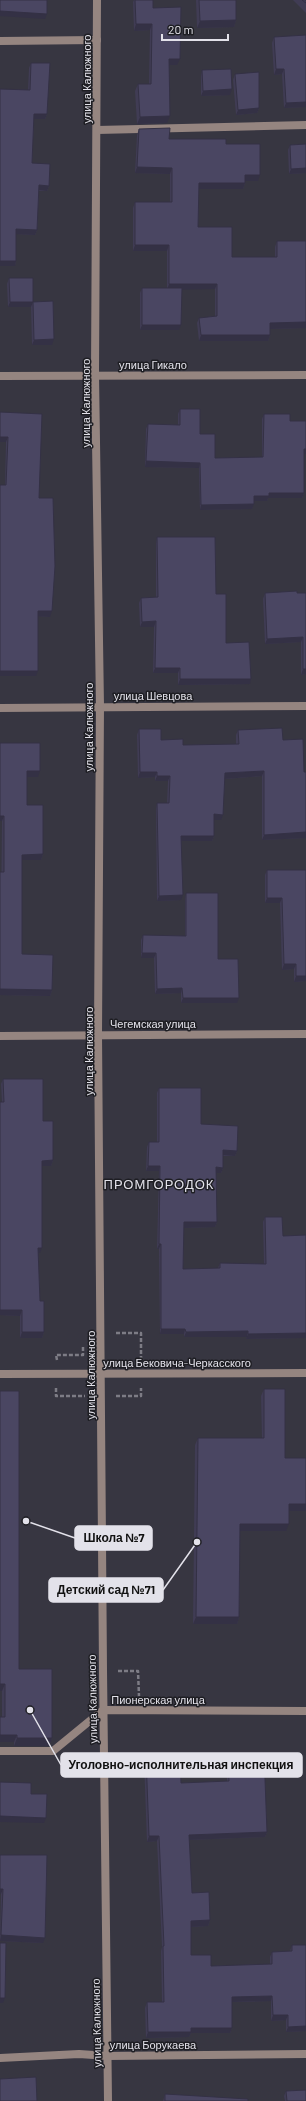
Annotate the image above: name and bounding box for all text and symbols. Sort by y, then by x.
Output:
scale bar [162,16,228,42]
text: 20 m [168,22,194,36]
street label: улица Калюжного [80,35,93,123]
street label: улица Гикало [119,358,187,371]
street label: улица Калюжного [79,359,92,447]
street label: улица Калюжного [82,683,95,771]
street label: улица Шевцова [114,689,193,702]
street label: улица Калюжного [82,1007,95,1095]
street label: Чегемская улица [110,1017,197,1030]
district label: ПРОМГОРОДОК [104,1176,214,1192]
street label: улица Калюжного [84,1331,97,1419]
street label: улица Бековича-Черкасского [103,1356,251,1369]
callout: Школа №7 [75,1526,152,1550]
text: Школа №7 [84,1530,145,1544]
callout: Детский сад №71 [49,1578,163,1602]
text: Детский сад №71 [57,1582,155,1597]
street label: улица Калюжного [85,1654,99,1744]
street label: Пионерская улица [111,1693,206,1706]
callout: Уголовно-исполнительная инспекция [61,1753,302,1777]
text: Уголовно-исполнительная инспекция [69,1757,293,1772]
street label: улица Калюжного [89,1978,103,2068]
street label: улица Борукаева [110,2038,197,2051]

